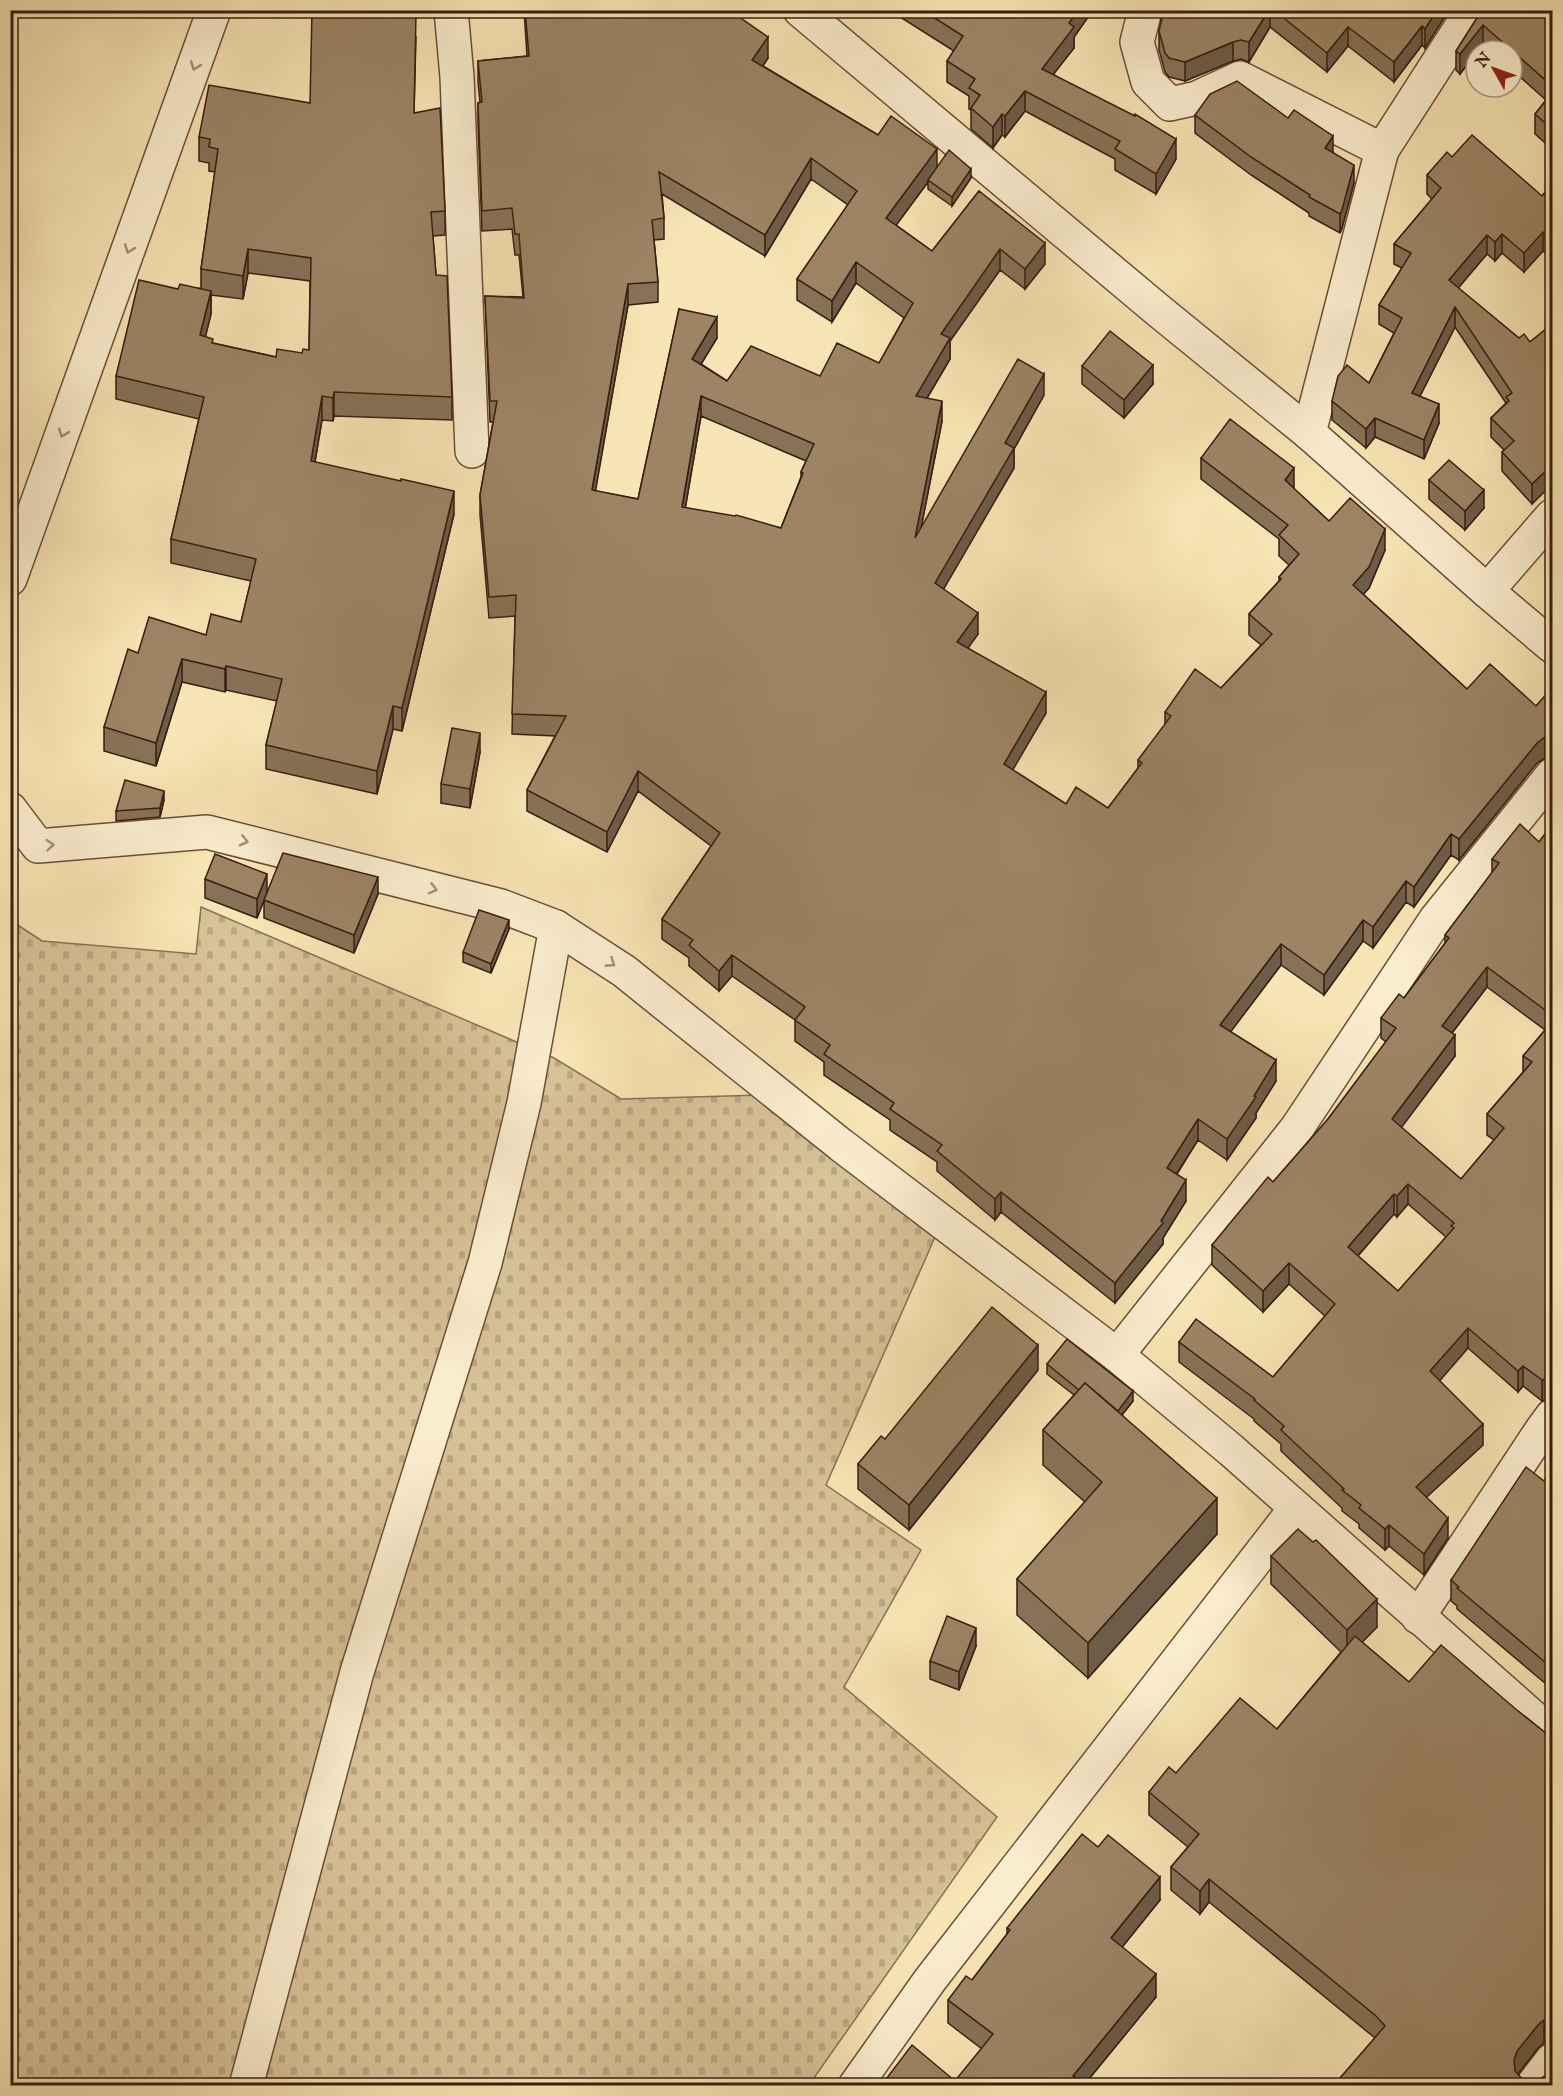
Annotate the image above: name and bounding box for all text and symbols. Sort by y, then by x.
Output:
north arrow [1464,39,1524,99]
text: N [1471,49,1496,73]
one-way arrow [189,60,202,70]
one-way arrow [123,243,136,254]
one-way arrow [58,427,70,438]
one-way arrow [238,834,248,846]
one-way arrow [46,839,55,852]
one-way arrow [427,881,437,894]
one-way arrow [604,956,615,967]

